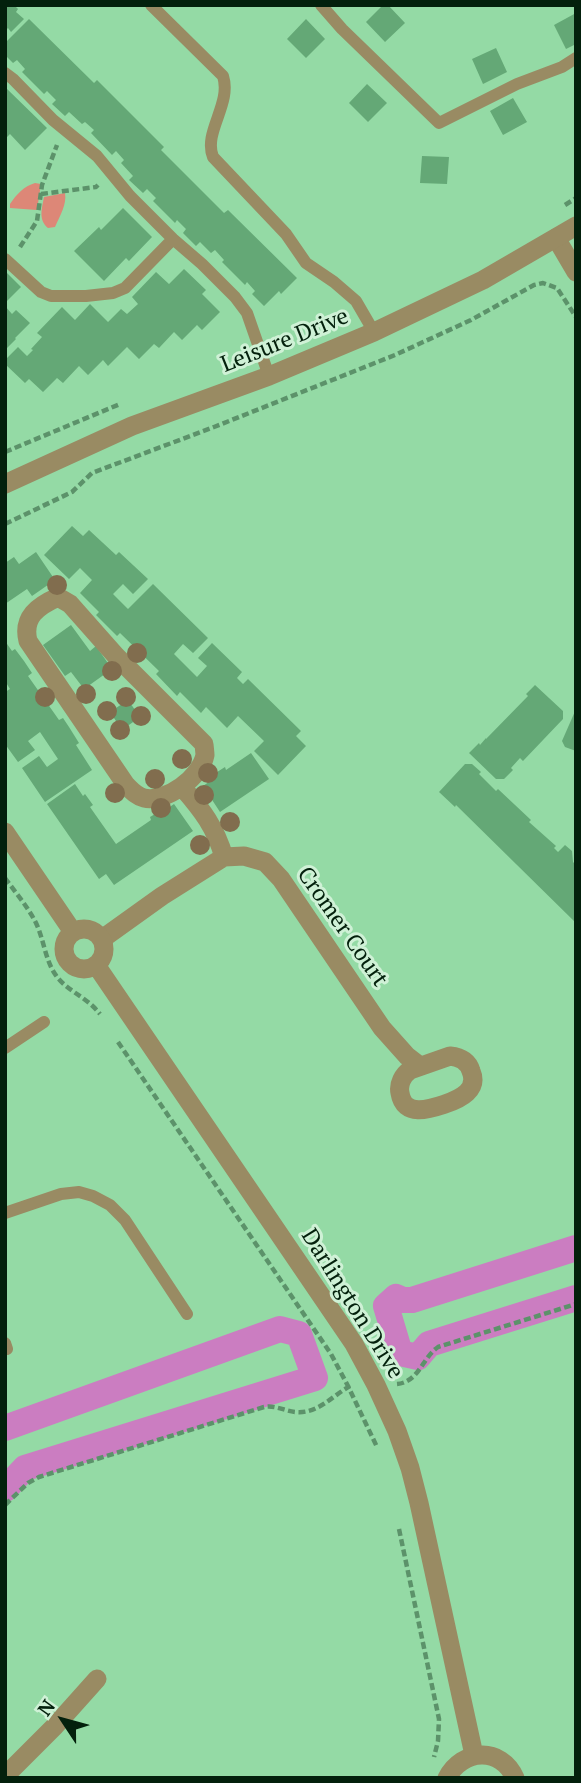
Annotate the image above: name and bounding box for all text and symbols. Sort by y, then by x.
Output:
street label: Leisure Drive [217,303,353,379]
street label: Cromer Court [291,862,393,992]
street label: Darlington Drive [295,1224,409,1384]
north arrow [28,1685,98,1755]
text: N [31,1694,60,1721]

